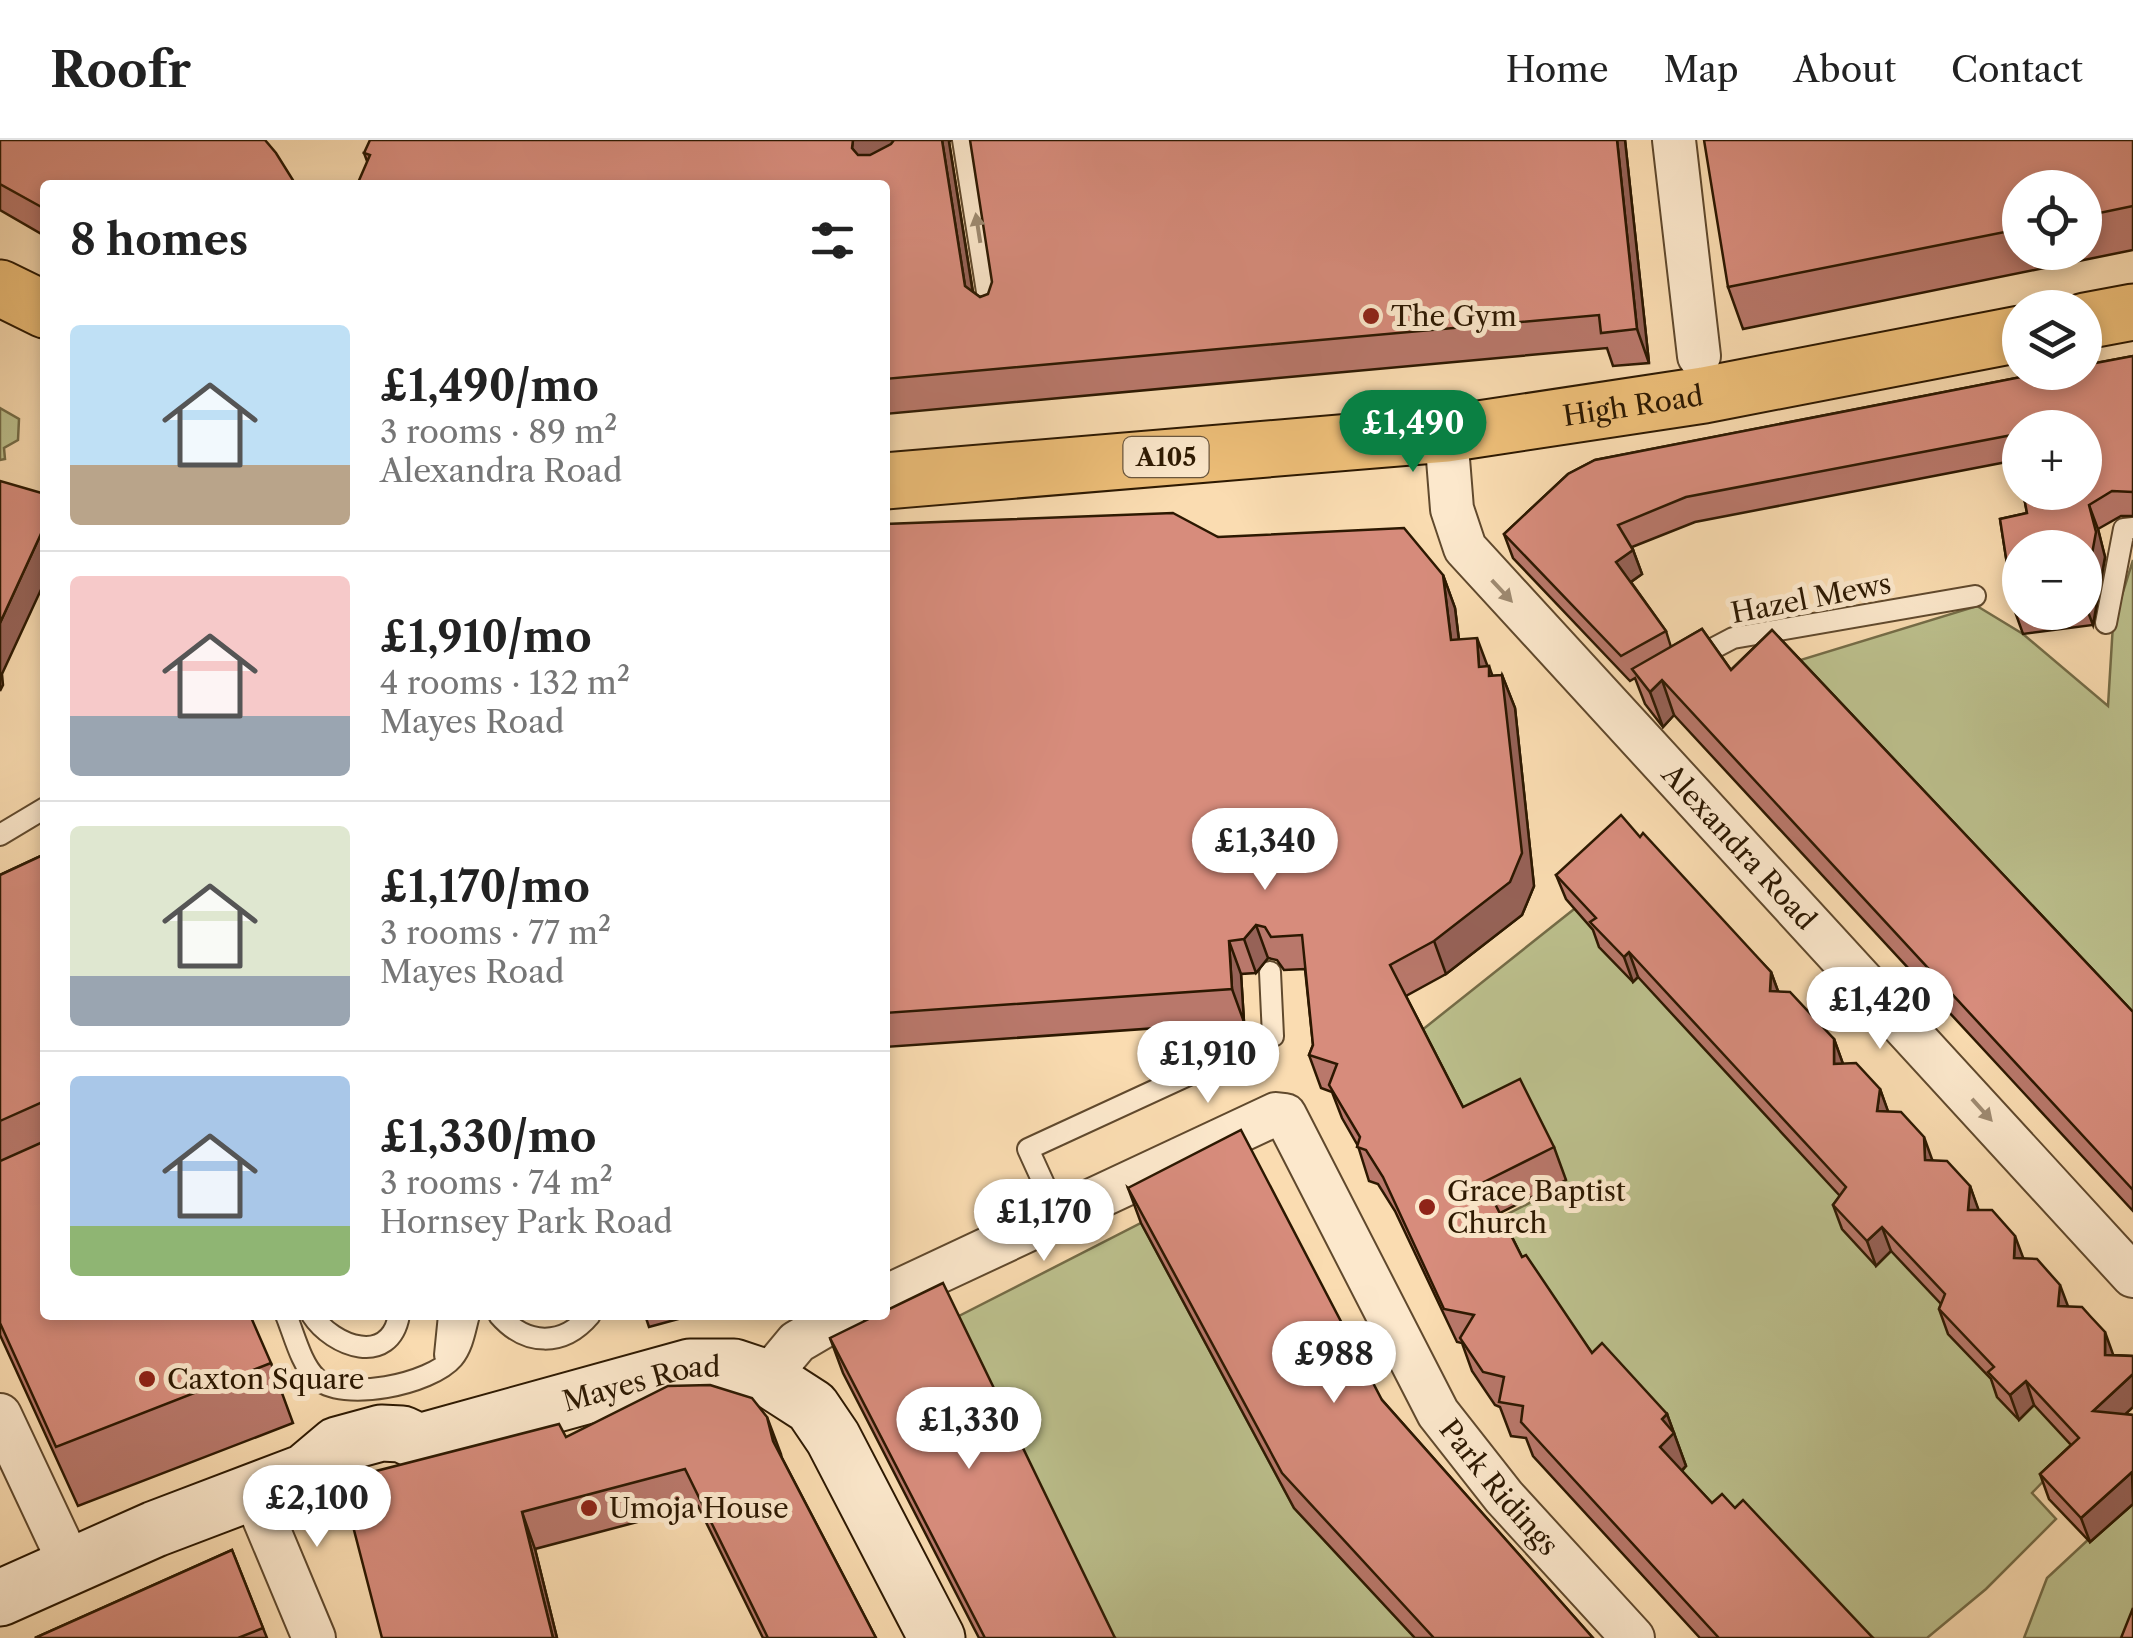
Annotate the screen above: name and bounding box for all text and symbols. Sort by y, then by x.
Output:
text: Roofr [50,40,191,99]
text: Home [1506,48,1608,91]
text: Map [1663,48,1739,91]
text: About [1794,48,1896,91]
text: Contact [1951,48,2083,91]
map controls [2002,170,2102,630]
button: locate [2002,170,2102,270]
one-way arrow [969,212,985,244]
icon: filters [805,213,860,268]
text: 8 homes [70,214,248,266]
button: layers [2002,290,2102,390]
place label: The Gym [1391,299,1517,333]
marker: The Gym [1360,305,1382,327]
text: £1,490/mo [380,360,599,412]
icon: home [150,365,270,485]
street label: High Road [1560,378,1705,433]
pin: £1,490 [1332,390,1494,475]
text: £1,490 [1361,403,1465,442]
button: + [2002,410,2102,510]
text: 3 rooms · 89 m² [380,412,617,451]
road number: A105 [1124,437,1208,477]
text: Alexandra Road [380,451,622,490]
button: − [2002,530,2102,630]
street label: Hazel Mews [1728,566,1894,630]
one-way arrow [1490,578,1513,602]
text: £1,910/mo [380,611,592,663]
icon: home [150,616,270,736]
text: 4 rooms · 132 m² [380,663,630,702]
text: Mayes Road [380,702,565,741]
street label: Alexandra Road [1654,756,1824,937]
pin: £1,340 [1184,808,1346,893]
text: £1,340 [1214,821,1316,860]
text: £1,170/mo [380,861,590,913]
icon: home [150,866,270,986]
text: 3 rooms · 77 m² [380,913,611,952]
text: Mayes Road [380,952,565,991]
pin: £1,420 [1799,967,1961,1052]
text: £1,420 [1829,980,1931,1019]
pin: £1,910 [1127,1021,1289,1106]
text: £1,910 [1159,1034,1257,1073]
one-way arrow [1970,1097,1992,1122]
text: £1,330/mo [380,1111,597,1163]
icon: home [150,1116,270,1236]
text: 3 rooms · 74 m² [380,1163,613,1202]
place label: Grace Baptist Church [1447,1174,1626,1240]
pin: £1,170 [963,1179,1125,1264]
text: £1,170 [996,1192,1092,1231]
marker: Grace Baptist Church [1416,1196,1438,1218]
text: Hornsey Park Road [380,1202,673,1241]
pin: £988 [1275,1321,1393,1406]
text: £988 [1294,1334,1374,1373]
street label: Mayes Road [559,1350,720,1418]
place label: Caxton Square [167,1362,365,1396]
marker: Caxton Square [136,1368,158,1390]
pin: £1,330 [888,1387,1050,1472]
text: £1,330 [918,1400,1020,1439]
street label: Park Ridings [1433,1413,1566,1562]
pin: £2,100 [236,1465,398,1550]
text: £2,100 [265,1478,369,1517]
place label: Umoja House [609,1491,789,1525]
marker: Umoja House [578,1497,600,1519]

